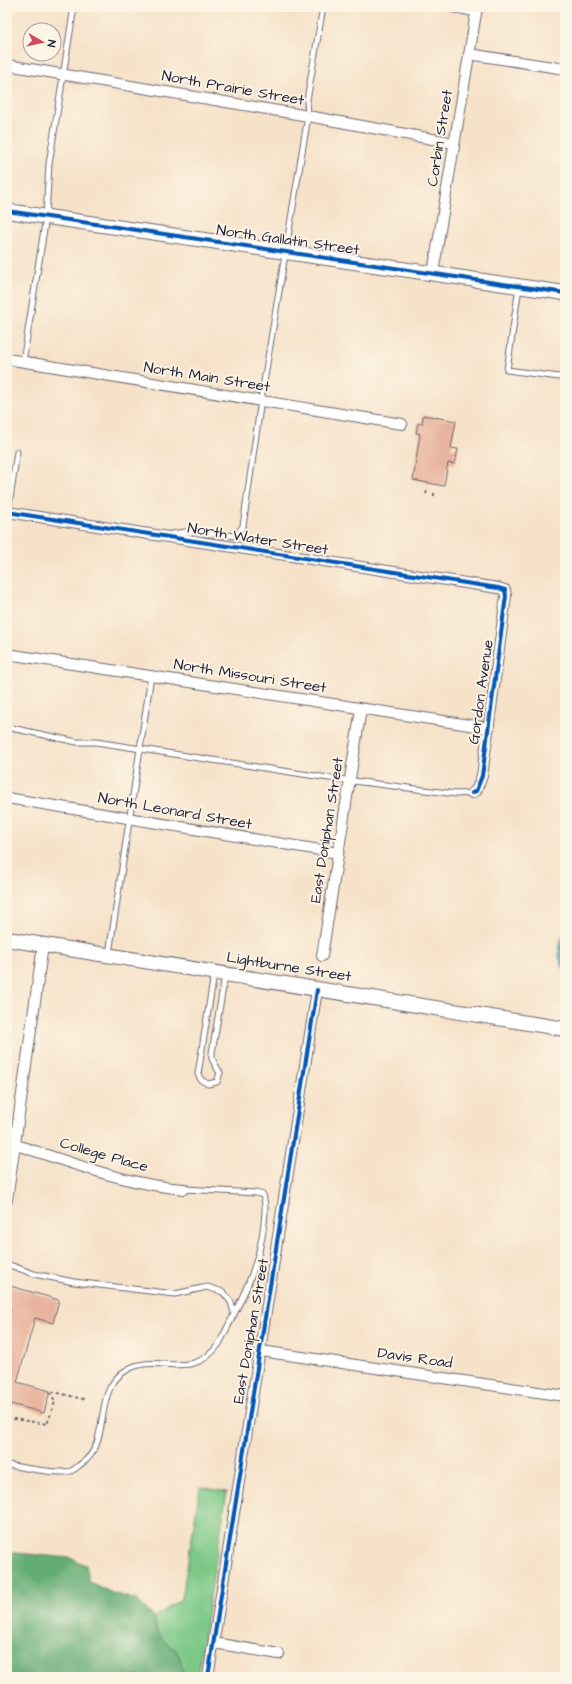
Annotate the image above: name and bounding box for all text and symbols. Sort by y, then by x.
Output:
north arrow [22,22,62,62]
text: N [43,39,59,48]
street label: North Prairie Street [160,65,306,111]
street label: Corbin Street [422,88,458,188]
street label: North Gallatin Street [215,220,361,260]
street label: North Main Street [142,357,272,397]
street label: North Water Street [186,518,330,560]
street label: Gordon Avenue [463,638,499,746]
street label: North Missouri Street [172,654,328,698]
street label: East Doniphan Street [305,756,349,904]
street label: North Leonard Street [96,787,254,835]
street label: Lightburne Street [225,947,353,988]
street label: College Place [57,1132,151,1179]
street label: East Doniphan Street [228,1257,274,1405]
street label: Davis Road [376,1342,454,1374]

